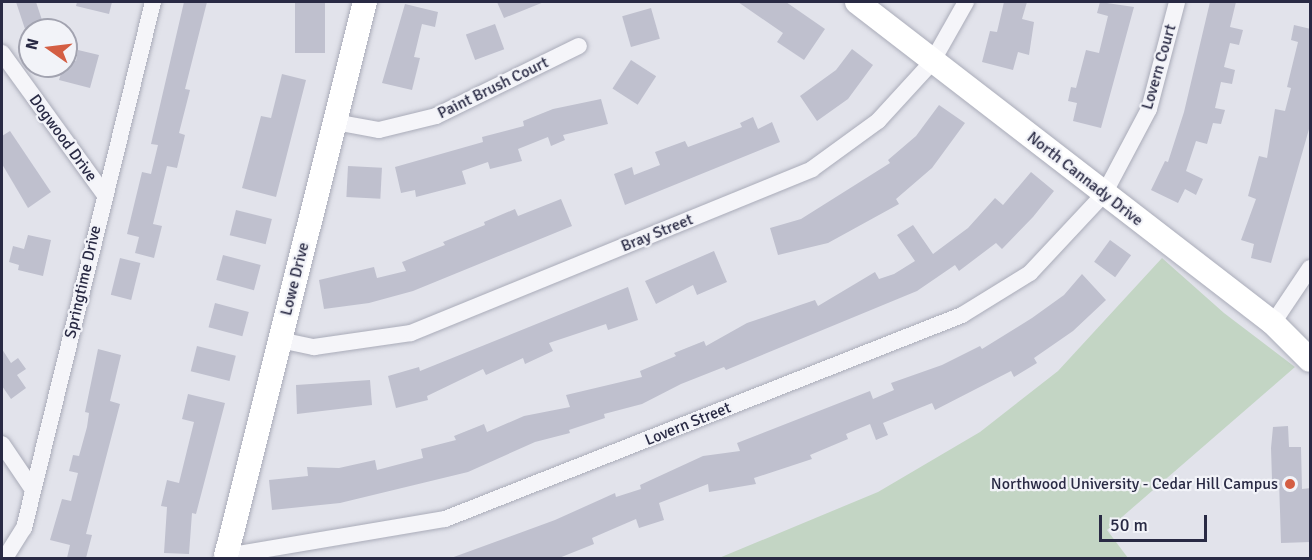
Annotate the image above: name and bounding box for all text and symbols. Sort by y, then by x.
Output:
north arrow [18,18,78,78]
street label: Lovern Court [1138,22,1180,112]
text: N [21,36,44,52]
street label: Paint Brush Court [435,53,551,123]
street label: Dogwood Drive [25,91,101,185]
street label: North Cannady Drive [1023,128,1147,230]
street label: Bray Street [618,210,696,256]
street label: Springtime Drive [61,224,105,340]
street label: Lowe Drive [277,240,313,318]
street label: Lovern Street [642,398,734,450]
place label: Northwood University - Cedar Hill Campus [991,474,1278,494]
marker: Northwood University - Cedar Hill Campus [1283,477,1297,491]
scale bar [1102,503,1210,541]
text: 50 m [1110,514,1148,536]

